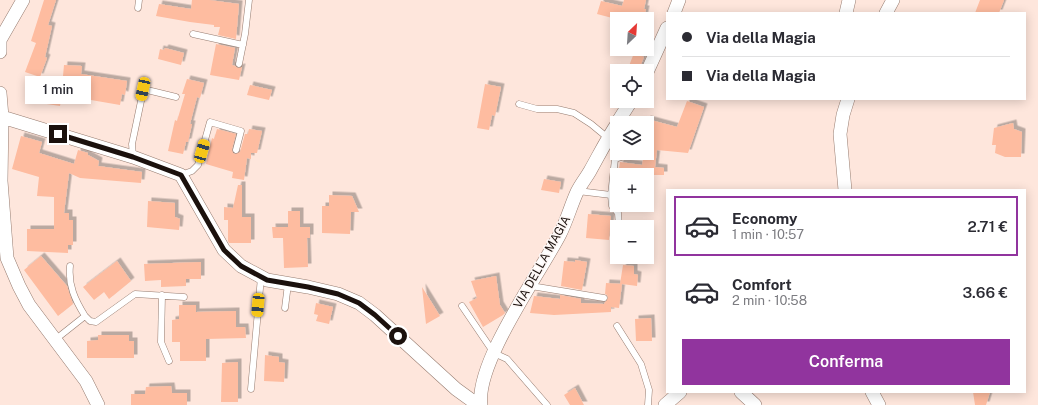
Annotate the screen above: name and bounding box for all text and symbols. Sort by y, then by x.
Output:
north arrow [610,12,654,56]
map controls [610,12,654,264]
text: Via della Magia [706,29,816,46]
button: locate [610,64,654,108]
text: Via della Magia [706,67,816,84]
callout: 1 min [25,76,91,104]
car [135,76,151,102]
text: 1 min [43,82,73,97]
button: layers [610,116,654,160]
route end [49,125,67,143]
car [193,138,211,164]
button: + [610,168,654,212]
icon: car [684,208,720,244]
text: Economy [732,210,797,227]
street label: VIA DELLA MAGIA [511,213,573,311]
text: 2.71 € [967,218,1008,235]
button: − [610,220,654,264]
text: 1 min · 10:57 [732,227,804,242]
icon: car [684,274,720,310]
text: Comfort [732,276,792,293]
text: 3.66 € [962,284,1008,301]
car [251,293,265,317]
text: 2 min · 10:58 [732,293,807,308]
route start [389,327,407,345]
button: Conferma [682,339,1010,385]

